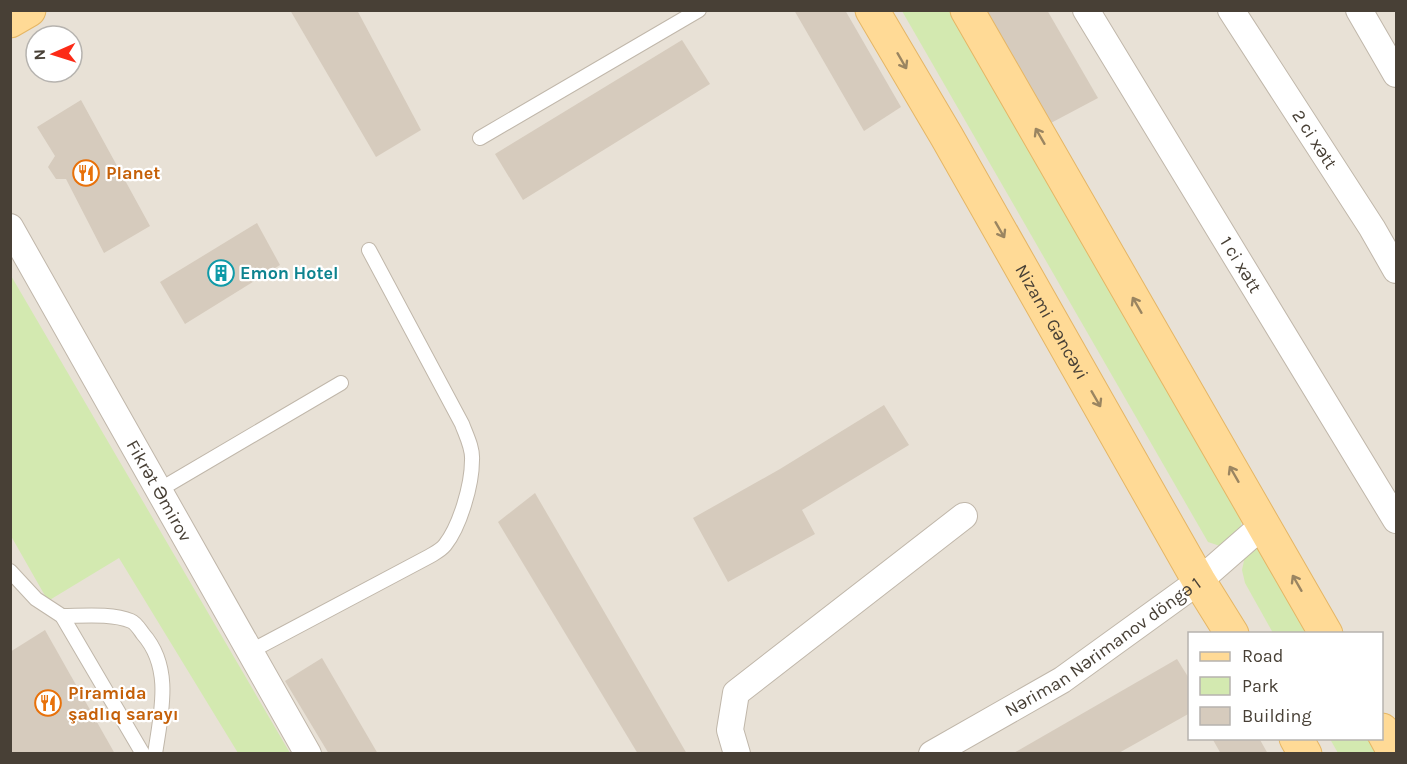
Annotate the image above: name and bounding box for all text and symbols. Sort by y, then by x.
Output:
north arrow [24,24,84,84]
text: N [30,49,49,61]
one-way arrow [896,52,908,69]
street label: 2 ci xətt [1287,105,1342,173]
one-way arrow [1033,128,1045,145]
restaurant icon: Planet [71,158,101,188]
place label: Planet [106,162,160,184]
one-way arrow [994,221,1006,238]
street label: 1 ci xətt [1215,232,1266,297]
building icon: Emon Hotel [206,258,236,288]
street label: Nizami Gəncəvi [1011,260,1093,383]
place label: Emon Hotel [240,262,339,284]
one-way arrow [1131,297,1143,314]
one-way arrow [1090,390,1102,407]
street label: Fikrət Əmirov [122,436,197,546]
one-way arrow [1228,466,1240,483]
street label: Nəriman Nərimanov döngə 1 [1001,572,1205,721]
one-way arrow [1290,575,1302,592]
legend [1188,632,1383,740]
text: Road [1242,645,1283,667]
text: Park [1242,675,1279,697]
place label: Piramida şadlıq sarayı [68,682,179,725]
restaurant icon: Piramida şadlıq sarayı [33,688,63,718]
text: Building [1242,705,1312,727]

